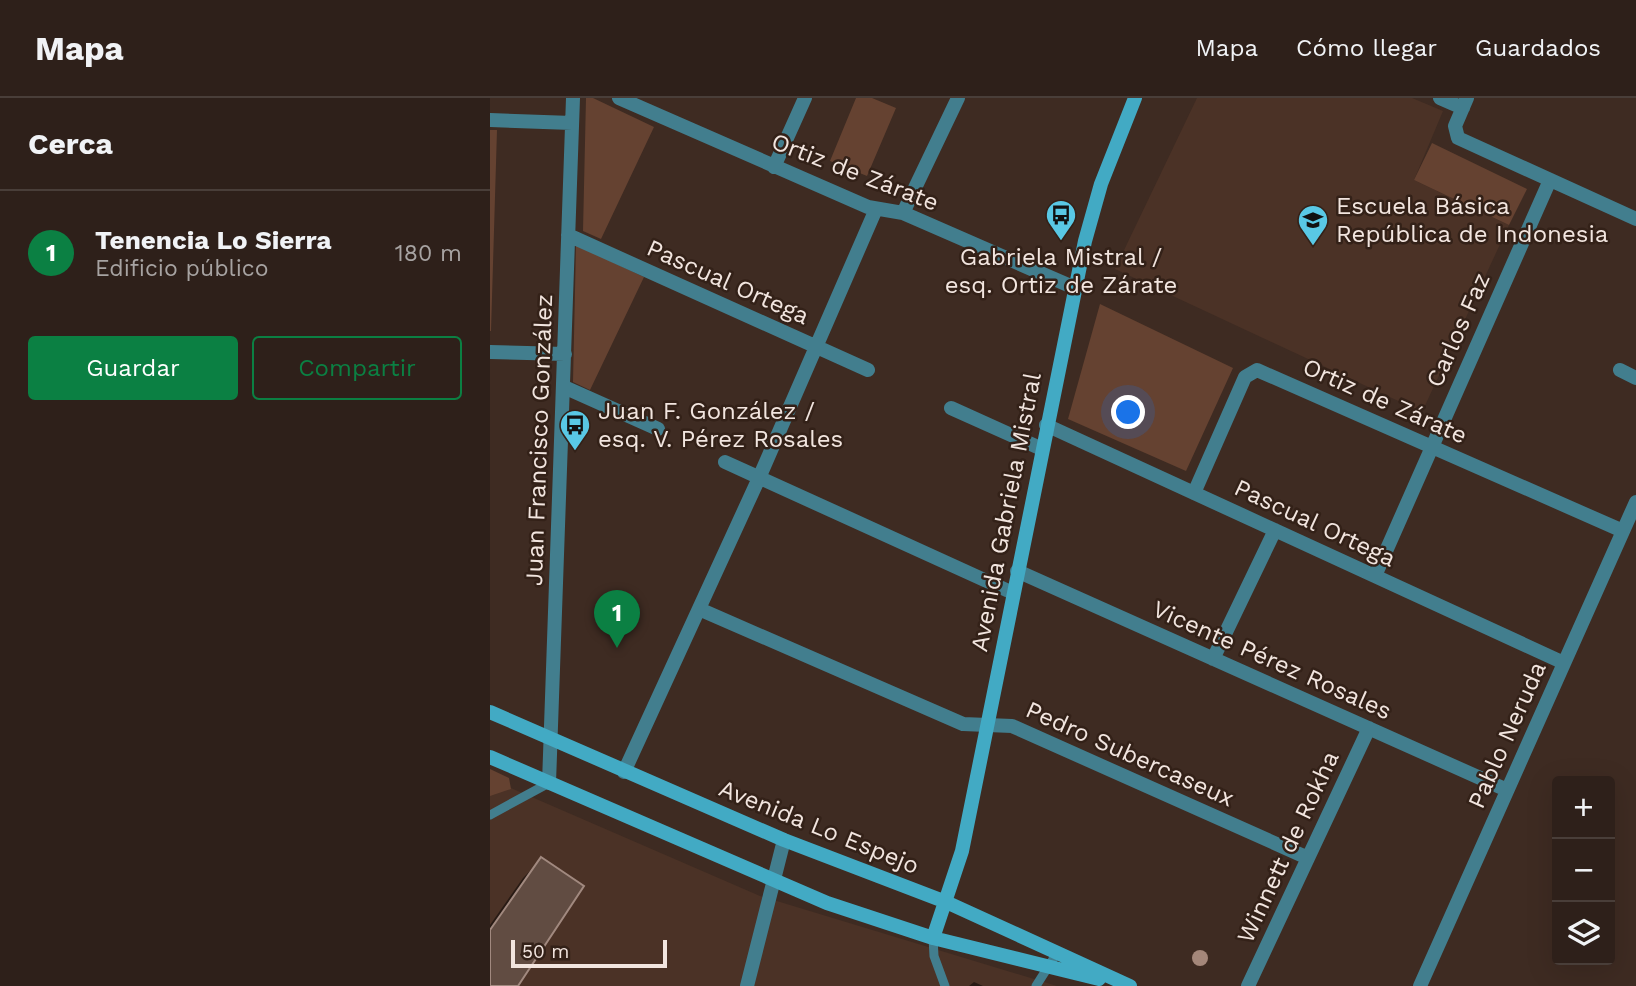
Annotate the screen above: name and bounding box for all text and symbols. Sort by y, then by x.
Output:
text: Mapa [35,29,124,68]
text: Mapa [1196,34,1258,62]
text: Cómo llegar [1296,34,1437,62]
text: Guardados [1475,34,1601,62]
text: Cerca [28,126,113,161]
street label: Ortiz de Zárate [768,127,942,217]
place label: Escuela Básica República de Indonesia [1336,192,1608,248]
bus stop icon: Gabriela Mistral / esq. Ortiz de Zárate [1044,198,1078,242]
school or university icon: Escuela Básica República de Indonesia [1296,203,1330,247]
text: Tenencia Lo Sierra [95,225,332,255]
street label: Pascual Ortega [643,234,813,330]
text: 1 [46,240,56,267]
text: 180 m [395,240,462,267]
place label: Gabriela Mistral / esq. Ortiz de Zárate [945,243,1177,299]
text: Edificio público [95,255,268,282]
street label: Carlos Faz [1420,268,1496,392]
street label: Juan Francisco González [520,294,558,586]
button: Guardar [28,336,238,400]
button: Compartir [252,336,462,400]
street label: Ortiz de Zárate [1299,352,1471,450]
street label: Avenida Gabriela Mistral [965,370,1047,654]
your location [1111,395,1145,429]
place label: Juan F. González / esq. V. Pérez Rosales [598,397,843,453]
bus stop icon: Juan F. González / esq. V. Pérez Rosales [558,408,592,452]
street label: Pascual Ortega [1230,473,1400,573]
pin: 1 [594,590,640,648]
street label: Vicente Pérez Rosales [1148,595,1396,725]
street label: Pablo Neruda [1462,657,1552,813]
street label: Pedro Subercaseux [1022,695,1238,813]
street label: Winnett de Rokha [1231,747,1345,947]
street label: Avenida Lo Espejo [715,774,923,880]
map controls [1552,776,1615,965]
button: + [1552,776,1615,839]
button: − [1552,839,1615,902]
button: layers [1552,902,1615,965]
scale bar [511,937,667,969]
text: 50 m [522,940,569,963]

